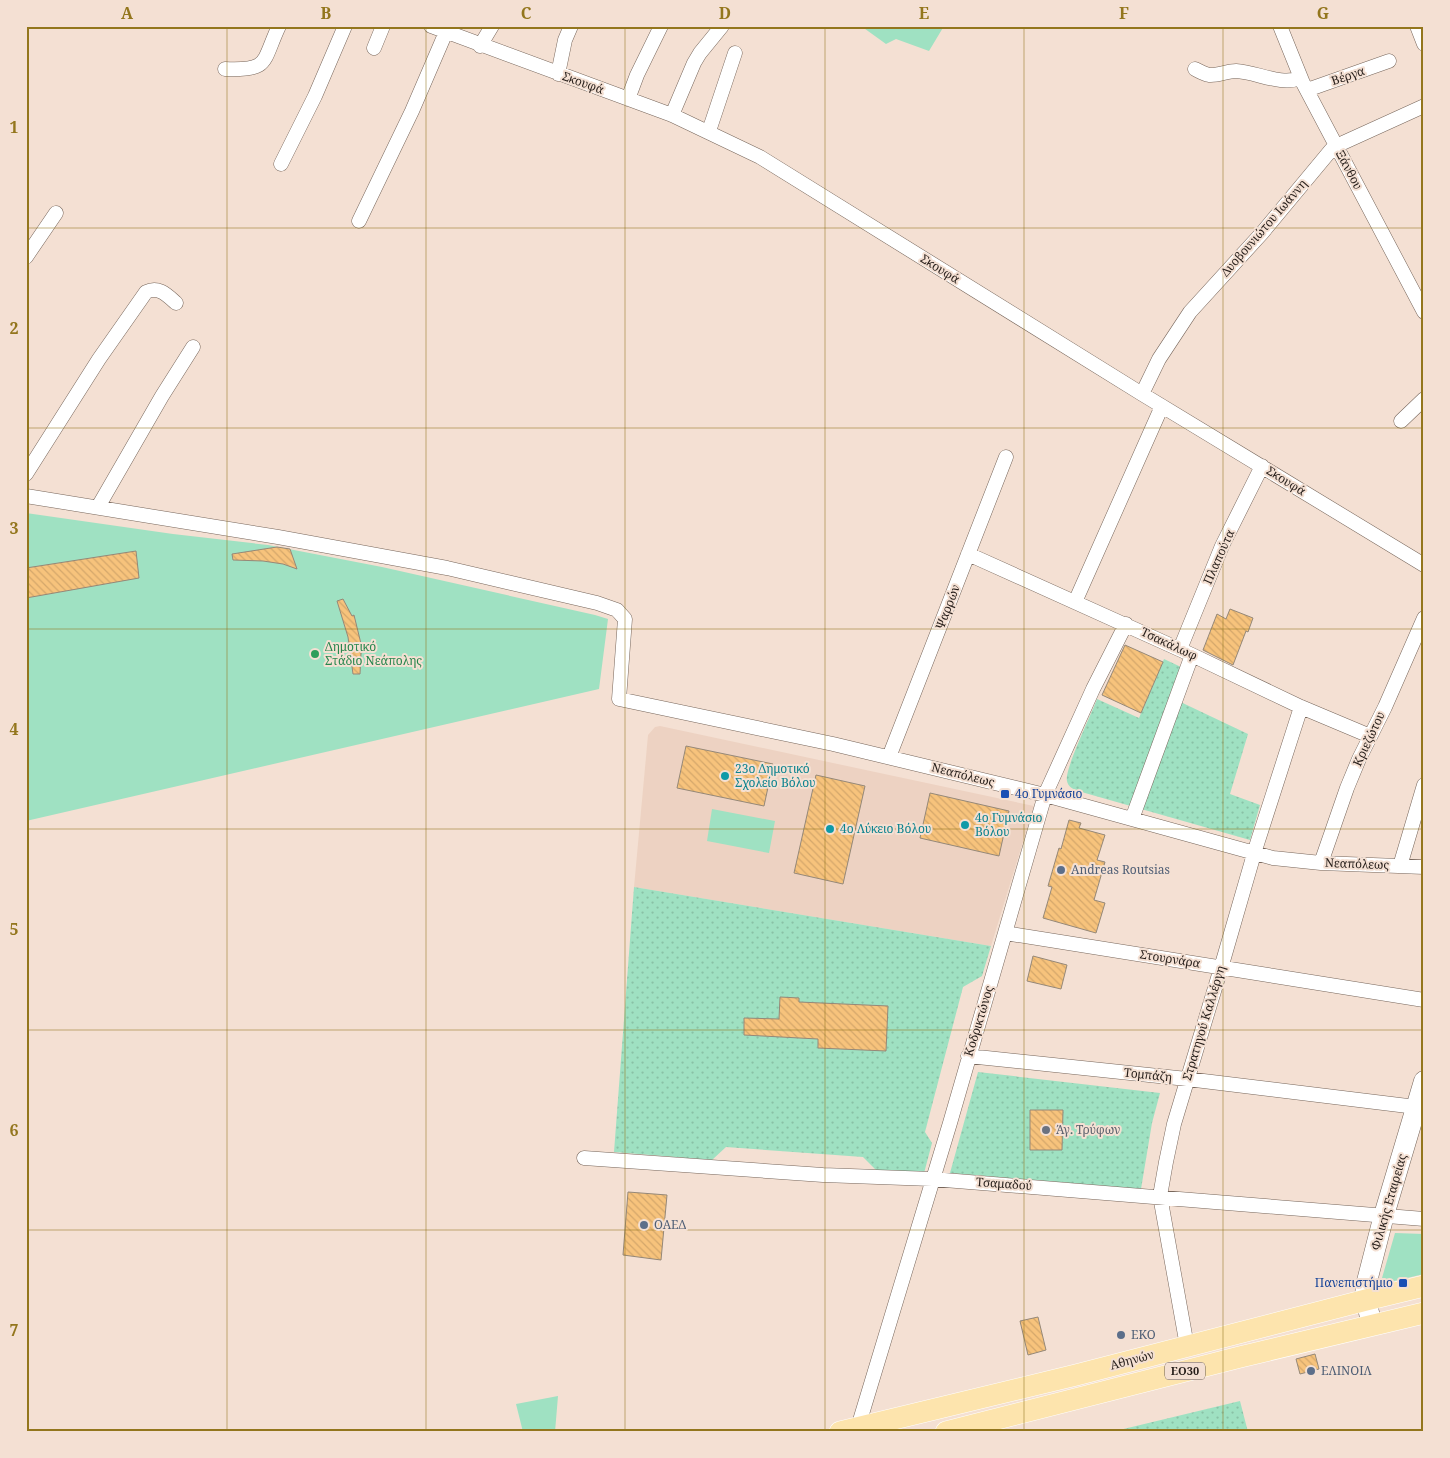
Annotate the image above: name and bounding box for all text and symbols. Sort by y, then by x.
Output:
text: A [121,2,134,24]
text: B [321,2,332,24]
text: C [521,2,532,24]
text: D [719,2,731,24]
text: E [919,2,929,24]
text: F [1119,2,1129,24]
text: G [1317,2,1329,24]
street label: Βέργα [1329,62,1367,89]
street label: Σκουφά [560,67,607,98]
text: 1 [9,116,19,138]
street label: Ξάνθου [1332,147,1367,192]
street label: Δυοβουνιώτου Ιωάννη [1217,176,1311,280]
street label: Σκουφά [917,250,963,287]
text: 2 [9,317,19,339]
street label: Σκουφά [1263,462,1309,499]
text: 3 [9,517,19,539]
street label: Πλαπούτα [1199,526,1238,587]
street label: Ψαρρών [931,582,964,632]
street label: Τσακάλωφ [1138,623,1200,664]
place label: Δημοτικό Στάδιο Νεάπολης [325,638,422,669]
marker: Δημοτικό Στάδιο Νεάπολης [309,648,321,660]
street label: Κριεζώτου [1348,709,1389,769]
text: 4 [9,718,19,740]
street label: Νεαπόλεως [930,758,997,791]
place label: 23ο Δημοτικό Σχολείο Βόλου [735,760,816,791]
marker: 23ο Δημοτικό Σχολείο Βόλου [719,770,731,782]
place label: 4ο Γυμνάσιο [1015,785,1083,802]
marker: 4ο Γυμνάσιο [999,788,1011,800]
place label: 4ο Γυμνάσιο Βόλου [975,809,1043,840]
marker: 4ο Γυμνάσιο Βόλου [959,819,971,831]
place label: 4ο Λύκειο Βόλου [840,820,931,837]
marker: 4ο Λύκειο Βόλου [824,823,836,835]
street label: Νεαπόλεως [1324,854,1390,873]
place label: Andreas Routsias [1071,861,1170,878]
marker: Andreas Routsias [1055,864,1067,876]
text: 5 [9,918,19,940]
street label: Στουρνάρα [1139,945,1202,972]
street label: Στρατηγού Καλλέργη [1178,963,1229,1082]
street label: Κοδρικτώνος [960,983,997,1058]
street label: Τομπάζη [1123,1064,1173,1085]
text: 6 [9,1119,19,1141]
place label: Άγ. Τρύφων [1056,1121,1120,1138]
marker: Άγ. Τρύφων [1040,1124,1052,1136]
street label: Φιλικής Εταιρείας [1367,1151,1410,1252]
street label: Τσαμαδού [975,1173,1033,1194]
place label: ΟΑΕΔ [654,1216,687,1233]
marker: ΟΑΕΔ [638,1219,650,1231]
place label: Πανεπιστήμιο [1315,1274,1393,1291]
marker: Πανεπιστήμιο [1397,1277,1409,1289]
text: 7 [9,1319,19,1341]
place label: EKO [1131,1326,1156,1343]
marker: EKO [1115,1329,1127,1341]
street label: Αθηνών [1108,1346,1156,1374]
road number: ΕΟ30 [1165,1362,1205,1380]
place label: ΕΛΙΝΟΙΛ [1321,1362,1373,1379]
marker: ΕΛΙΝΟΙΛ [1305,1365,1317,1377]

